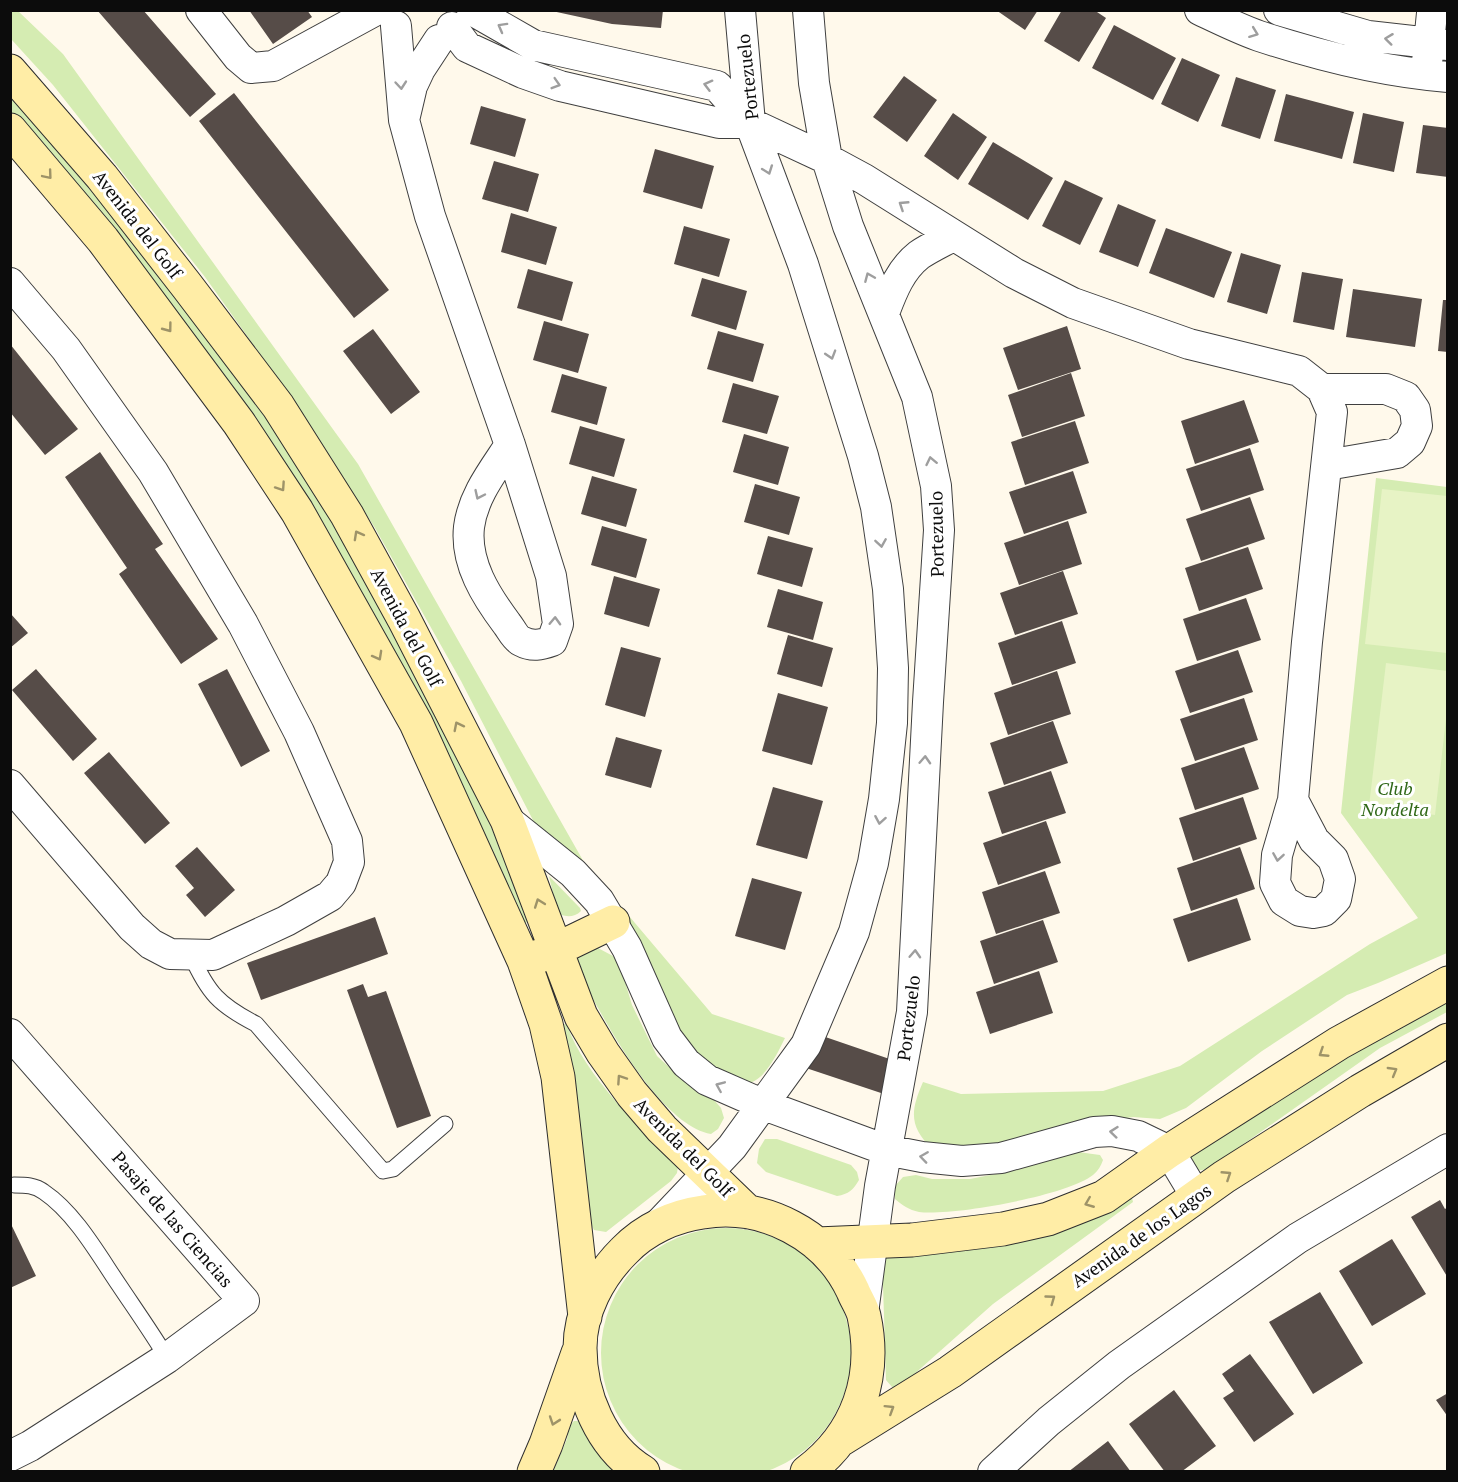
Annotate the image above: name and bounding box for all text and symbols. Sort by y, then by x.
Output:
one-way arrow [498,23,508,34]
one-way arrow [1247,26,1258,38]
street label: Portezuelo [731,33,763,121]
one-way arrow [1385,33,1394,46]
one-way arrow [550,77,561,89]
one-way arrow [394,80,407,89]
one-way arrow [703,80,714,92]
street label: Avenida del Golf [88,165,189,285]
one-way arrow [760,165,773,175]
one-way arrow [41,168,52,179]
one-way arrow [899,201,910,212]
one-way arrow [864,272,876,283]
one-way arrow [161,322,172,333]
one-way arrow [824,349,836,360]
one-way arrow [925,456,938,466]
one-way arrow [274,481,286,491]
one-way arrow [475,489,487,500]
street label: Portezuelo [923,491,949,577]
one-way arrow [354,530,365,541]
one-way arrow [874,538,886,548]
street label: Avenida del Golf [366,563,449,692]
one-way arrow [549,616,562,625]
one-way arrow [371,650,383,660]
one-way arrow [454,721,466,732]
one-way arrow [918,755,931,764]
park label: Club Nordelta [1360,776,1429,821]
one-way arrow [874,815,887,825]
one-way arrow [1272,852,1284,861]
one-way arrow [533,898,546,909]
one-way arrow [908,950,921,959]
street label: Portezuelo [891,974,925,1062]
one-way arrow [1319,1045,1329,1057]
one-way arrow [1387,1067,1397,1079]
one-way arrow [617,1075,628,1086]
one-way arrow [715,1081,726,1093]
street label: Avenida del Golf [629,1092,740,1203]
one-way arrow [1110,1126,1119,1139]
street label: Pasaje de las Ciencias [107,1146,239,1292]
one-way arrow [919,1151,928,1163]
one-way arrow [1221,1171,1232,1182]
street label: Avenida de los Lagos [1066,1178,1216,1292]
one-way arrow [1084,1196,1095,1208]
one-way arrow [1045,1296,1056,1307]
one-way arrow [884,1405,894,1417]
one-way arrow [549,1415,562,1426]

